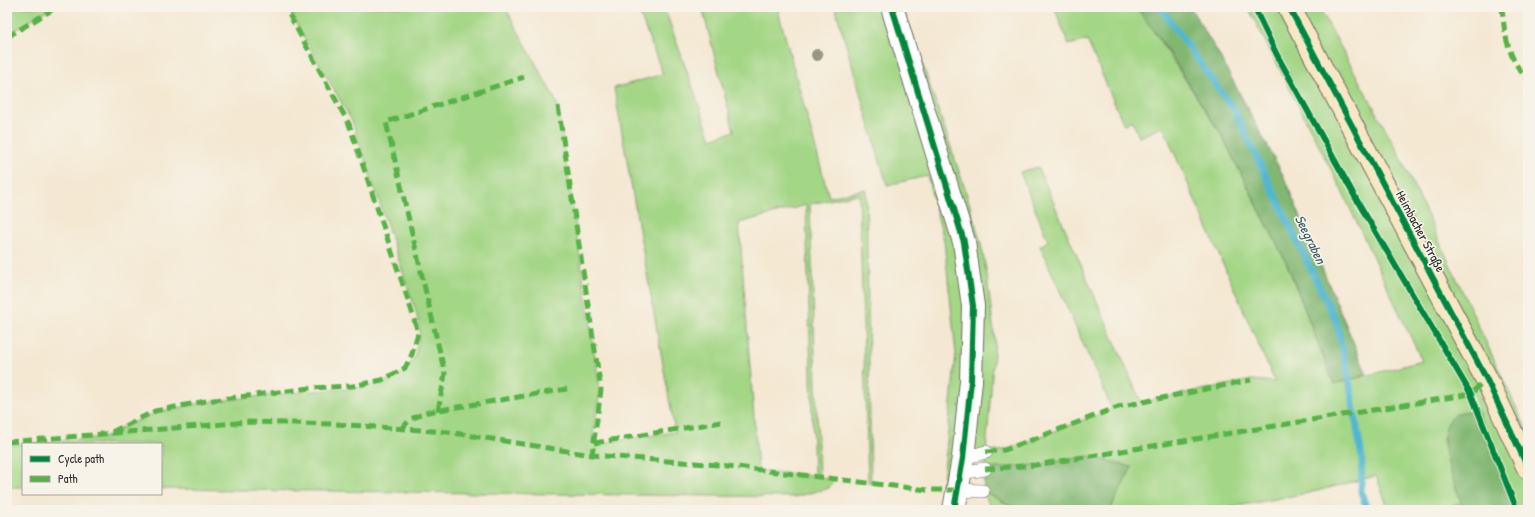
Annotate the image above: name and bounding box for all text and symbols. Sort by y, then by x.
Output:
street label: Heimbacher Straße [1392,187,1450,275]
water label: Seegraben [1290,211,1332,269]
legend [22,443,162,495]
text: Cycle path [58,450,104,467]
text: Path [58,470,78,487]

